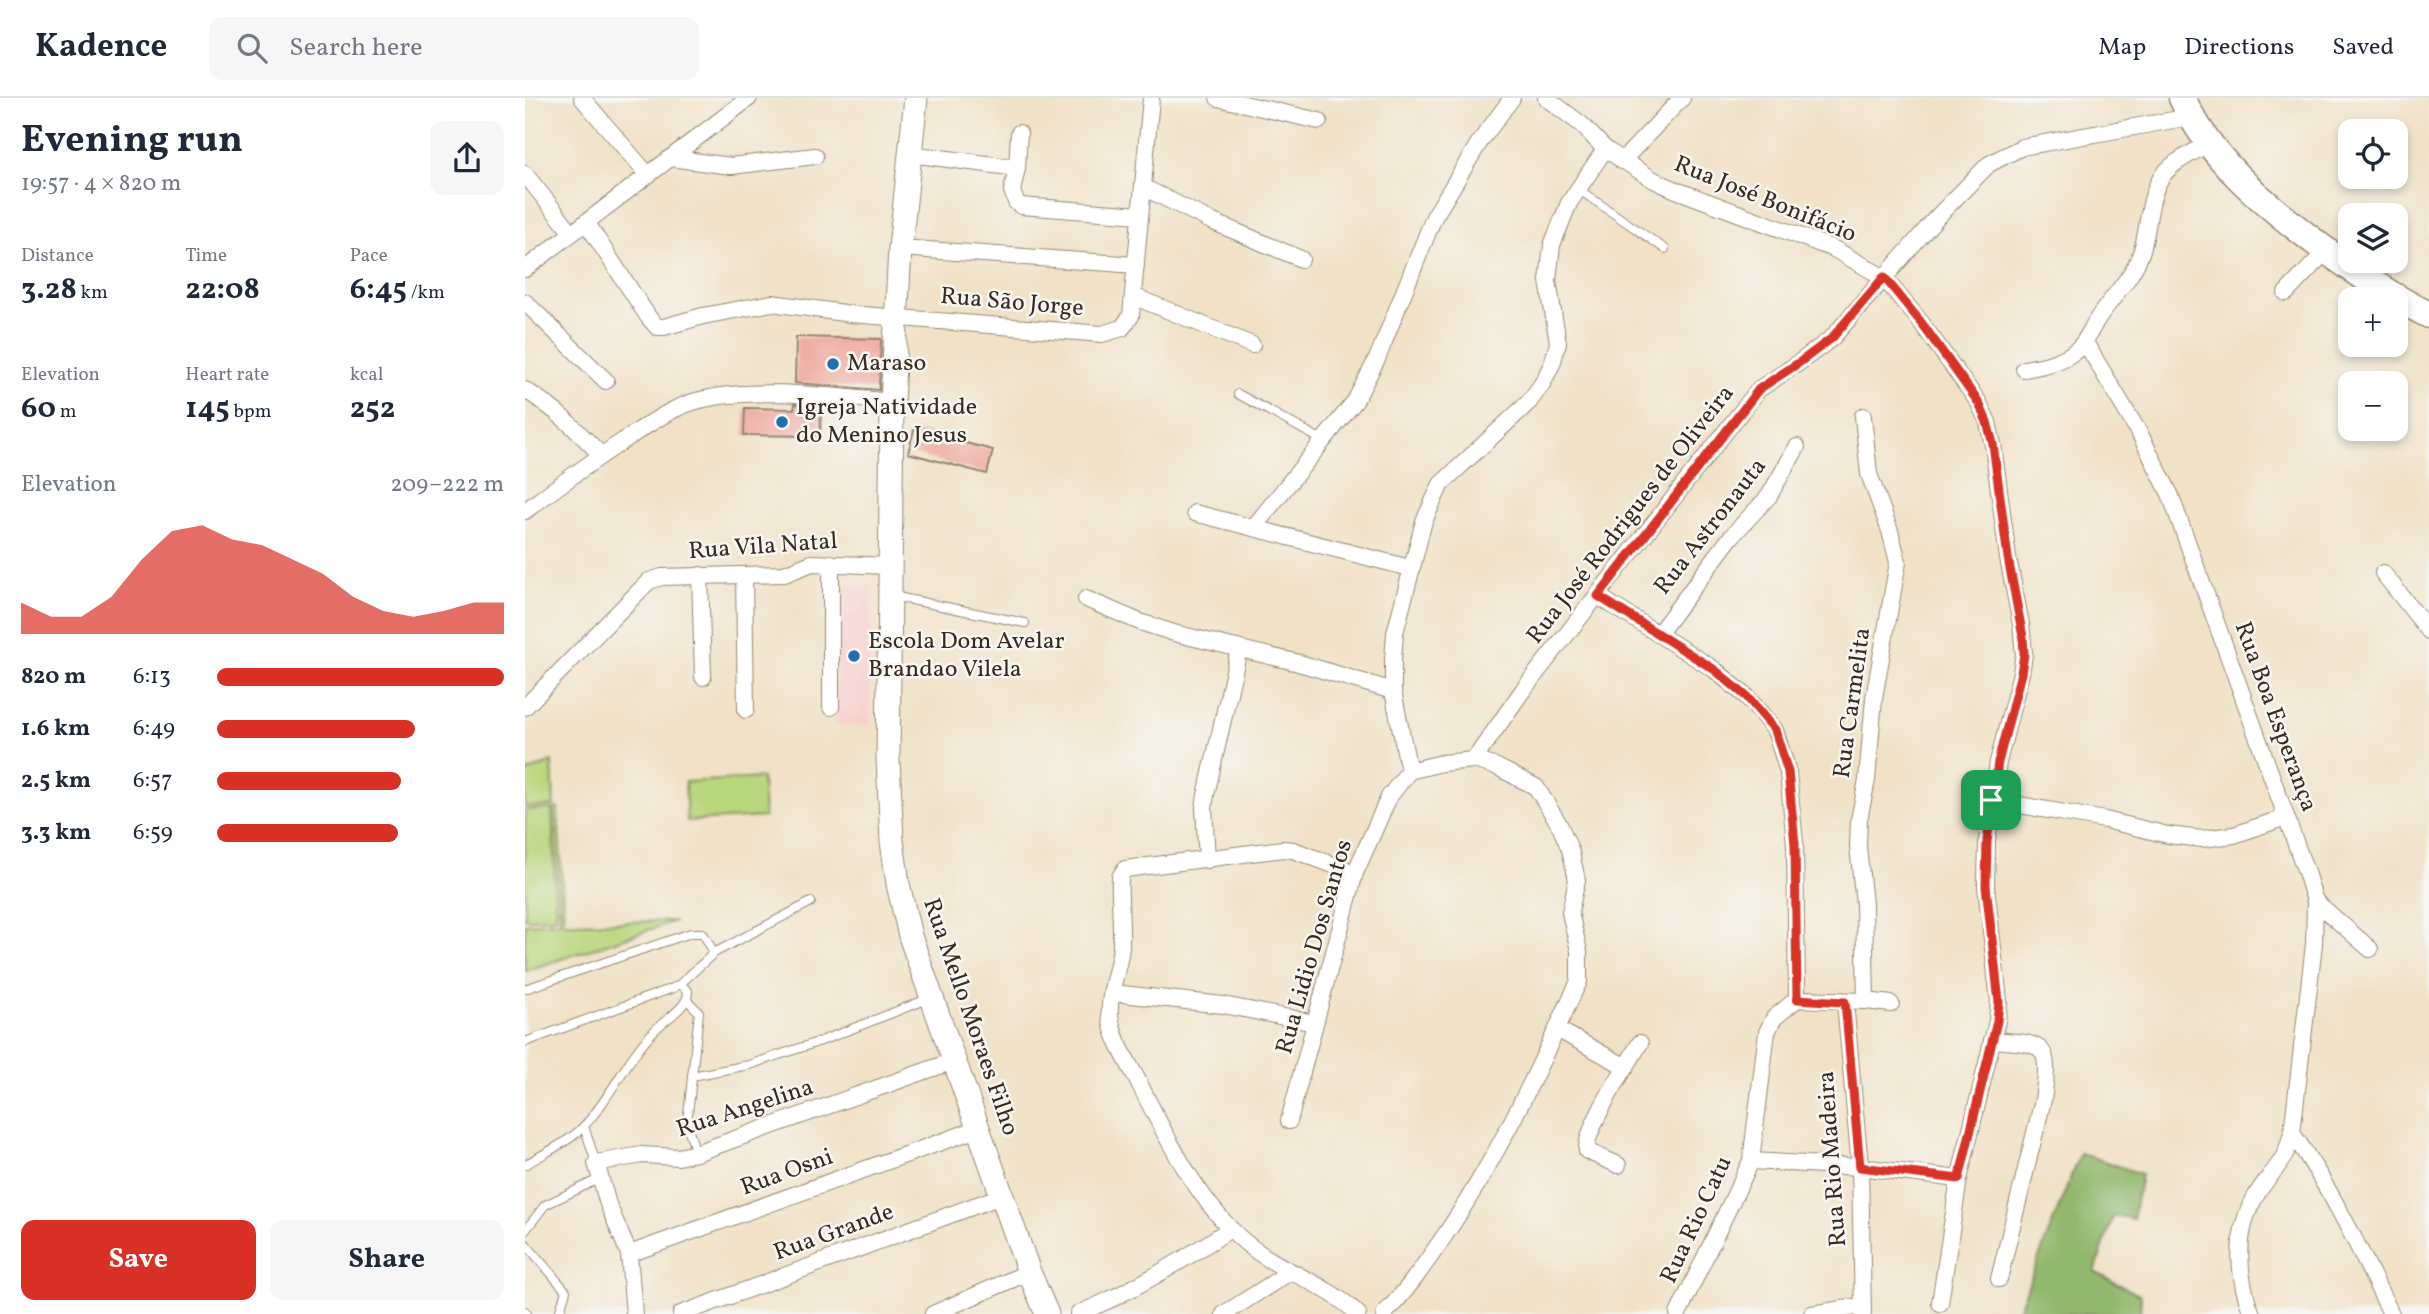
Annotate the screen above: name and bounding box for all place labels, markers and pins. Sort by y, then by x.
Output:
place label: Maraso [847,347,926,381]
marker: Maraso [825,356,841,372]
place label: Igreja Natividade do Menino Jesus [796,391,977,453]
marker: Igreja Natividade do Menino Jesus [774,414,790,430]
place label: Escola Dom Avelar Brandao Vilela [868,625,1065,687]
marker: Escola Dom Avelar Brandao Vilela [846,648,862,664]
pin [1961,770,2021,830]

